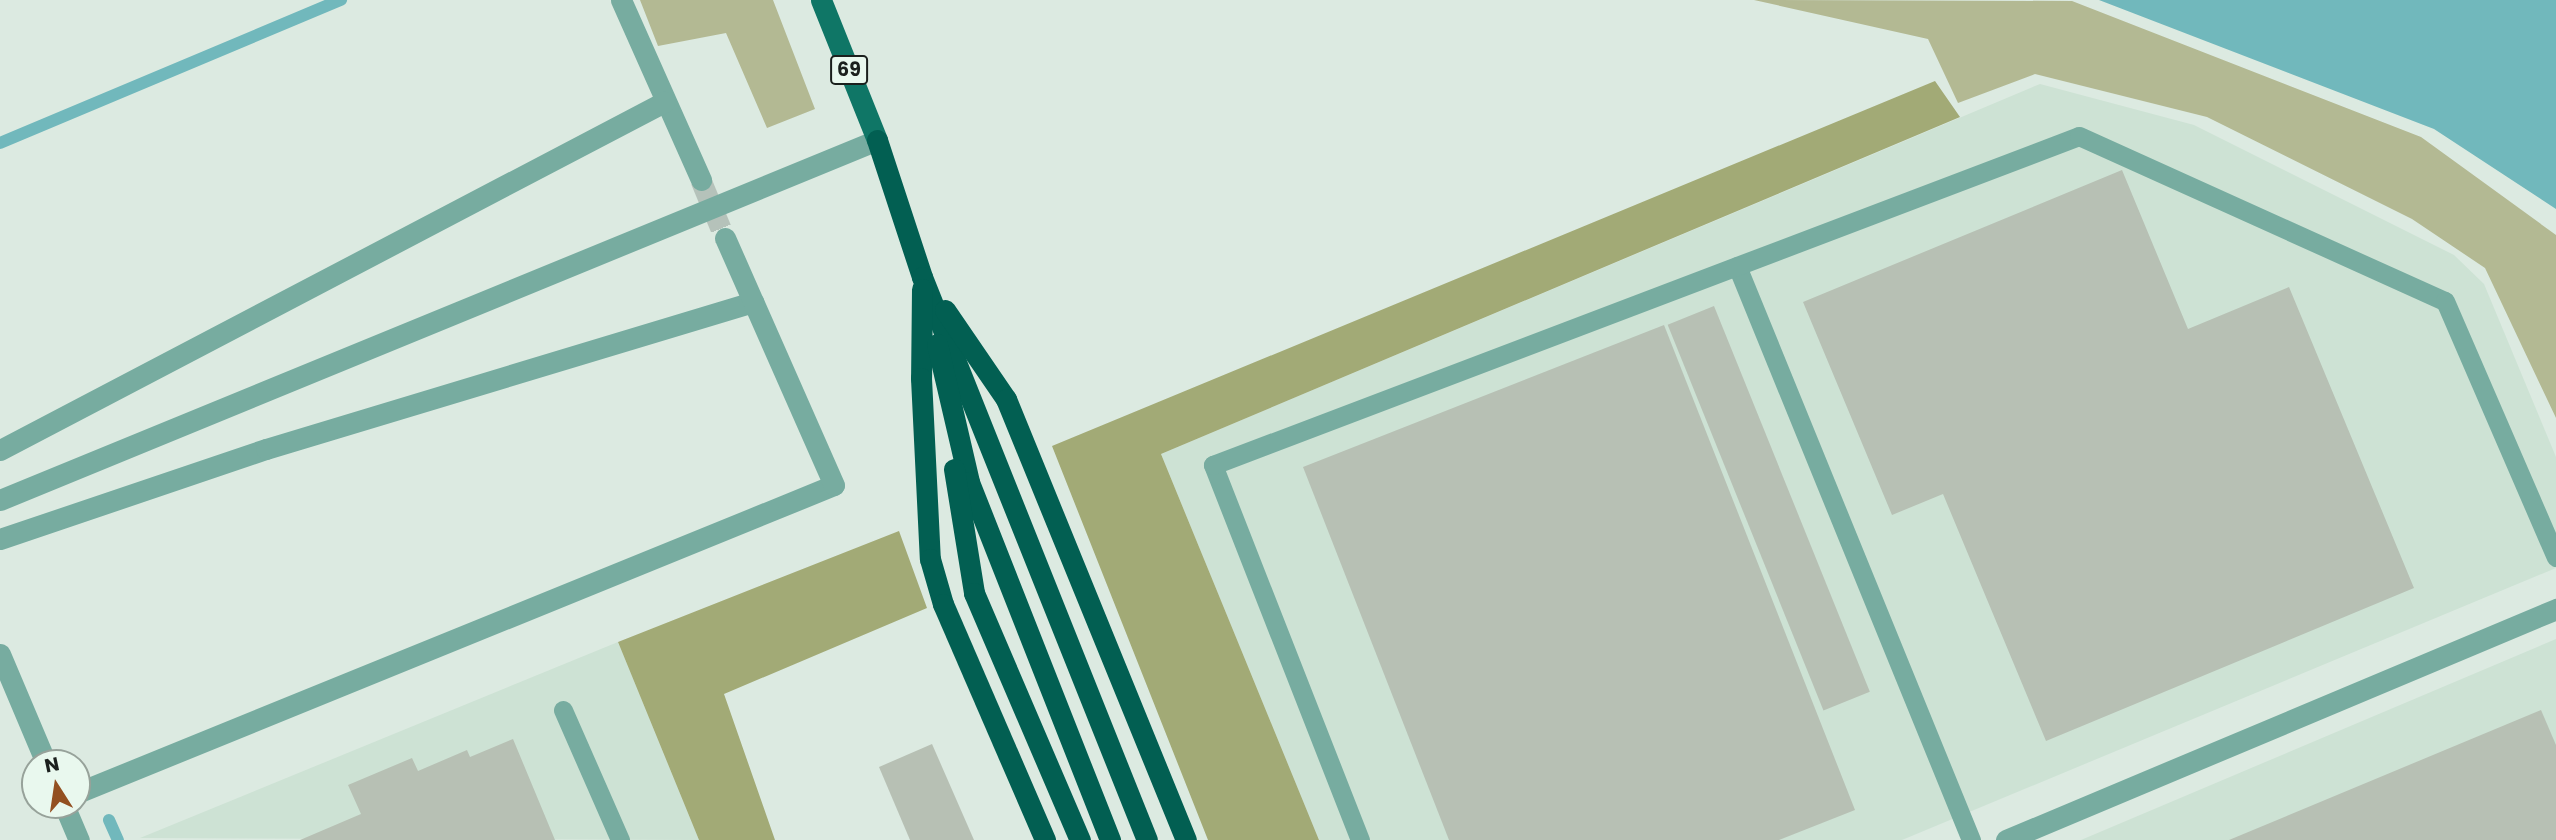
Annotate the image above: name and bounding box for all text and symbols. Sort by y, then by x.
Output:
road number: 69 [830,54,868,86]
north arrow [21,749,91,819]
text: N [42,750,62,780]

